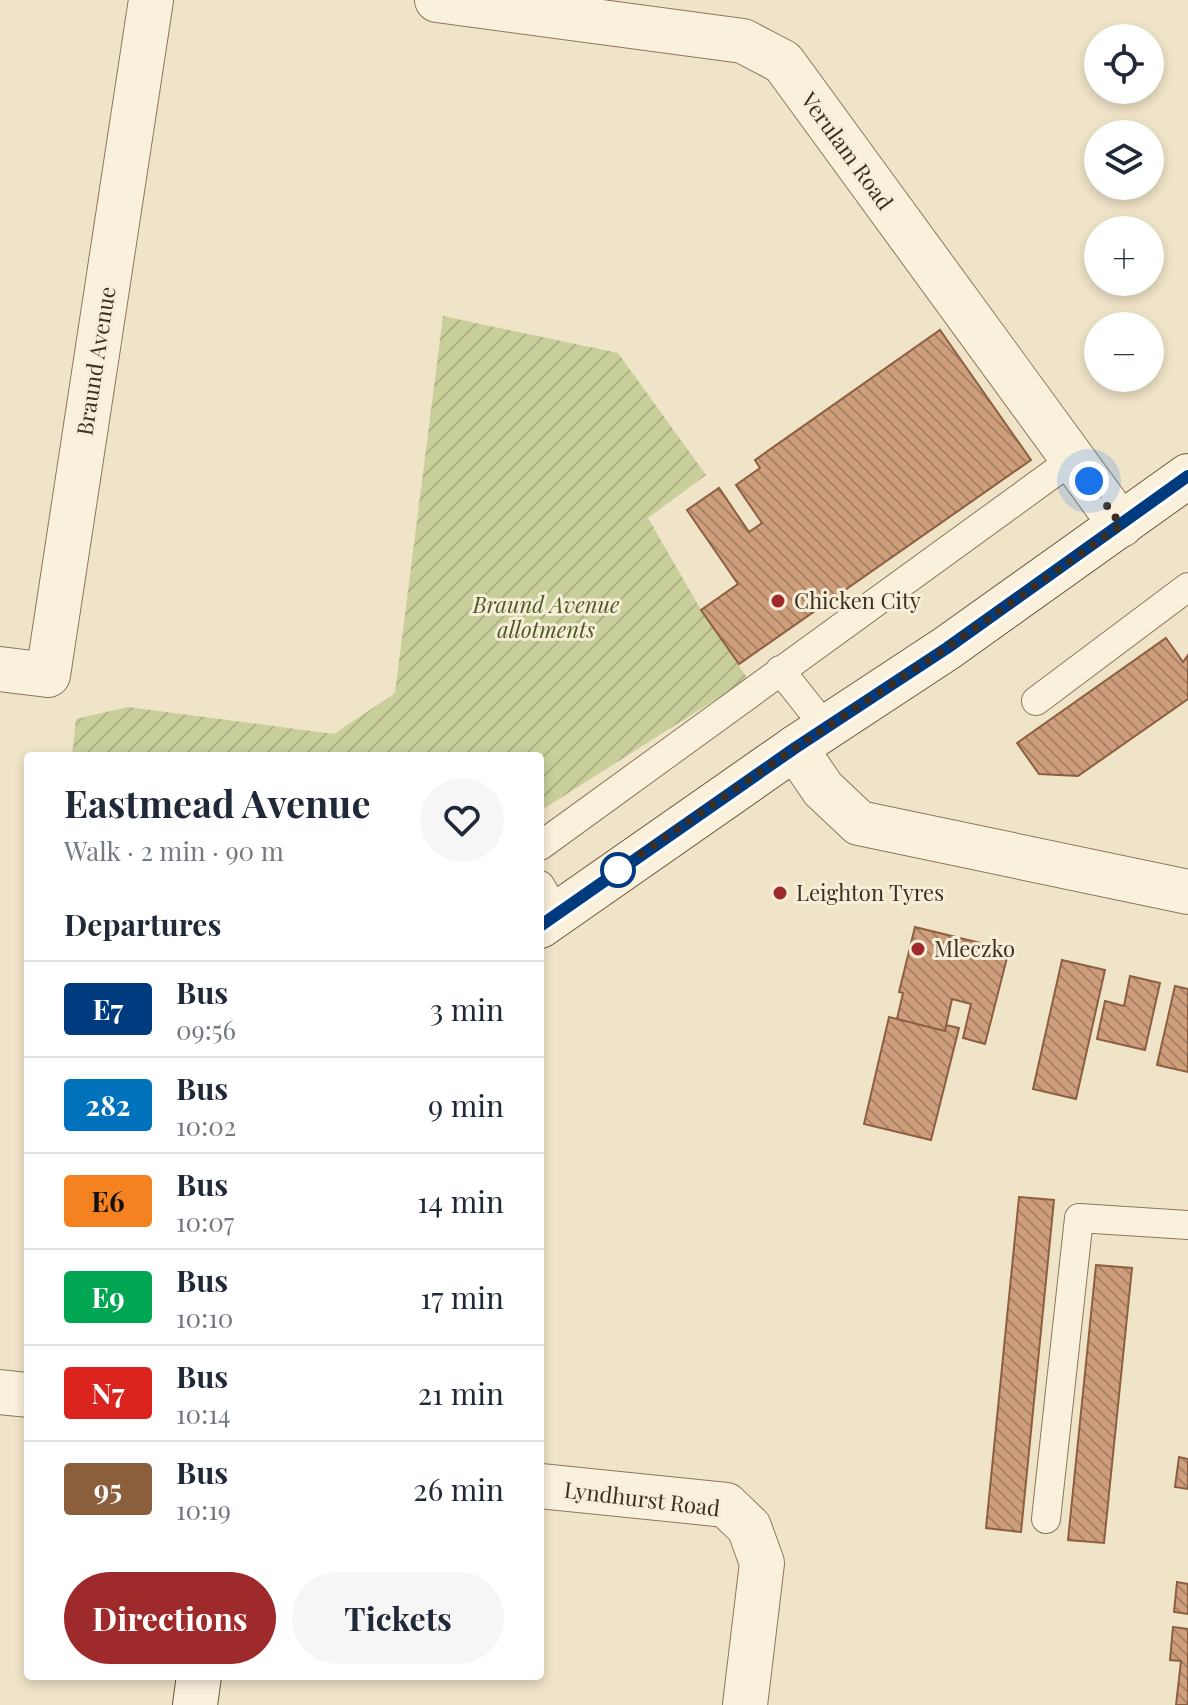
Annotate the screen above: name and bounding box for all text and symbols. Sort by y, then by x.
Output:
map controls [1084,24,1164,392]
button: locate [1084,24,1164,104]
street label: Verulam Road [794,85,901,215]
button: layers [1084,120,1164,200]
button: + [1084,216,1164,296]
street label: Braund Avenue [68,284,122,437]
button: − [1084,312,1164,392]
your location [1069,461,1109,501]
place label: Chicken City [794,585,921,615]
park label: Braund Avenue allotments [472,589,620,644]
marker: Chicken City [769,592,787,610]
text: Eastmead Avenue [64,777,371,828]
button: heart [420,778,504,862]
text: Walk · 2 min · 90 m [64,833,284,868]
unlabelled marker [601,853,635,887]
place label: Leighton Tyres [796,877,944,907]
marker: Leighton Tyres [771,884,789,902]
text: Departures [64,904,221,944]
place label: Mleczko [934,933,1015,963]
marker: Mleczko [909,940,927,958]
text: Bus [176,972,228,1012]
text: 3 min [430,989,504,1029]
text: E7 [93,990,123,1027]
text: 09:56 [176,1012,236,1047]
text: Bus [176,1068,228,1108]
text: 9 min [428,1085,504,1125]
text: 282 [86,1086,131,1123]
text: 10:02 [176,1108,236,1143]
text: Bus [176,1164,228,1204]
text: 14 min [417,1181,504,1221]
text: E6 [91,1182,125,1219]
text: 10:07 [176,1204,234,1239]
text: Bus [176,1260,228,1300]
text: 17 min [420,1277,504,1317]
text: E9 [91,1278,125,1315]
text: 10:10 [176,1300,233,1335]
text: Bus [176,1356,228,1396]
text: 21 min [418,1373,504,1413]
text: N7 [92,1374,124,1411]
text: 10:14 [176,1396,231,1431]
text: Bus [176,1452,228,1492]
text: 26 min [413,1469,504,1509]
text: 95 [94,1470,122,1507]
street label: Lyndhurst Road [562,1474,722,1522]
text: 10:19 [176,1492,231,1527]
button: Directions [64,1572,276,1664]
button: Tickets [292,1572,504,1664]

